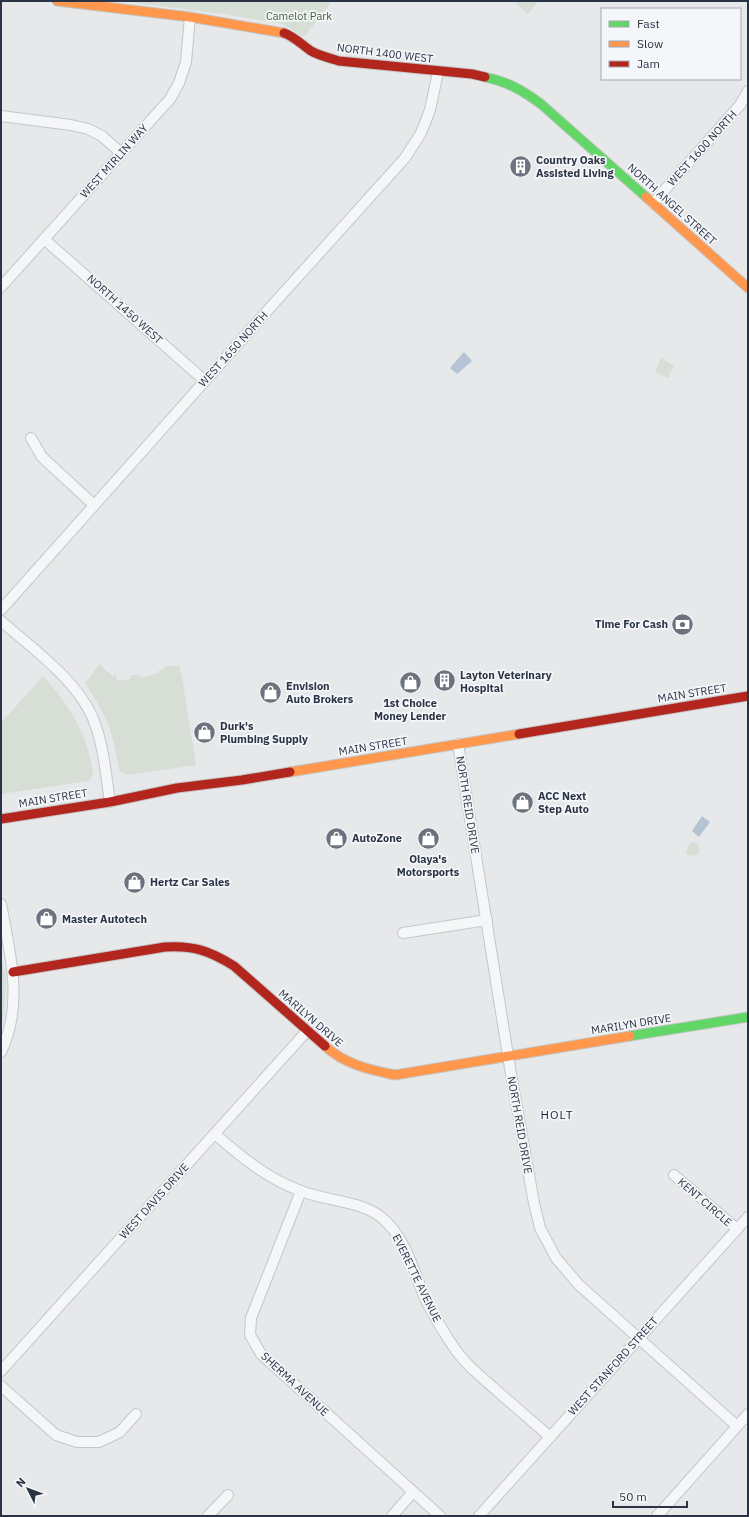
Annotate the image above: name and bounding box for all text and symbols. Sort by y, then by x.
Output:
legend [601,8,741,80]
park label: Camelot Park [266,9,332,23]
text: Fast [637,16,660,31]
text: Slow [637,36,663,51]
street label: NORTH 1400 WEST [336,40,435,66]
text: Jam [637,56,660,71]
street label: WEST 1600 NORTH [664,107,740,189]
street label: WEST MIRLIN WAY [77,121,151,201]
building icon: Country Oaks Assisted Living [507,153,533,179]
place label: Country Oaks Assisted Living [536,153,614,180]
street label: NORTH ANGEL STREET [625,160,720,248]
street label: NORTH 1450 WEST [84,271,166,347]
street label: WEST 1650 NORTH [195,308,271,390]
bank icon: Time For Cash [670,611,696,637]
place label: Time For Cash [595,617,668,631]
building icon: Layton Veterinary Hospital [431,668,457,694]
place label: Layton Veterinary Hospital [460,668,552,695]
shop icon: 1st Choice Money Lender [397,670,423,696]
shop icon: Envision Auto Brokers [258,679,284,705]
place label: Envision Auto Brokers [286,679,354,706]
street label: MAIN STREET [657,681,728,705]
place label: 1st Choice Money Lender [374,696,447,723]
shop icon: Durk's Plumbing Supply [191,719,217,745]
place label: Durk's Plumbing Supply [220,719,308,746]
street label: MAIN STREET [338,734,409,758]
street label: NORTH REID DRIVE [453,755,483,855]
street label: MAIN STREET [18,786,89,810]
shop icon: ACC Next Step Auto [510,789,536,815]
place label: ACC Next Step Auto [538,789,589,816]
shop icon: AutoZone [323,825,349,851]
shop icon: Olaya's Motorsports [415,826,441,852]
place label: AutoZone [352,831,402,845]
place label: Olaya's Motorsports [397,852,460,879]
shop icon: Hertz Car Sales [121,869,147,895]
place label: Hertz Car Sales [150,875,230,889]
shop icon: Master Autotech [33,906,59,932]
place label: Master Autotech [62,912,147,926]
street label: MARILYN DRIVE [276,986,346,1050]
street label: MARILYN DRIVE [590,1011,672,1037]
street label: NORTH REID DRIVE [505,1075,535,1175]
district label: HOLT [540,1107,574,1122]
street label: WEST DAVIS DRIVE [116,1160,192,1242]
street label: KENT CIRCLE [675,1175,735,1229]
street label: EVERETTE AVENUE [390,1232,444,1324]
street label: WEST STANFORD STREET [565,1313,661,1418]
street label: SHERMA AVENUE [258,1349,332,1419]
north arrow [8,1469,48,1509]
text: N [13,1475,28,1490]
scale bar [613,1483,687,1509]
text: 50 m [619,1489,647,1504]

